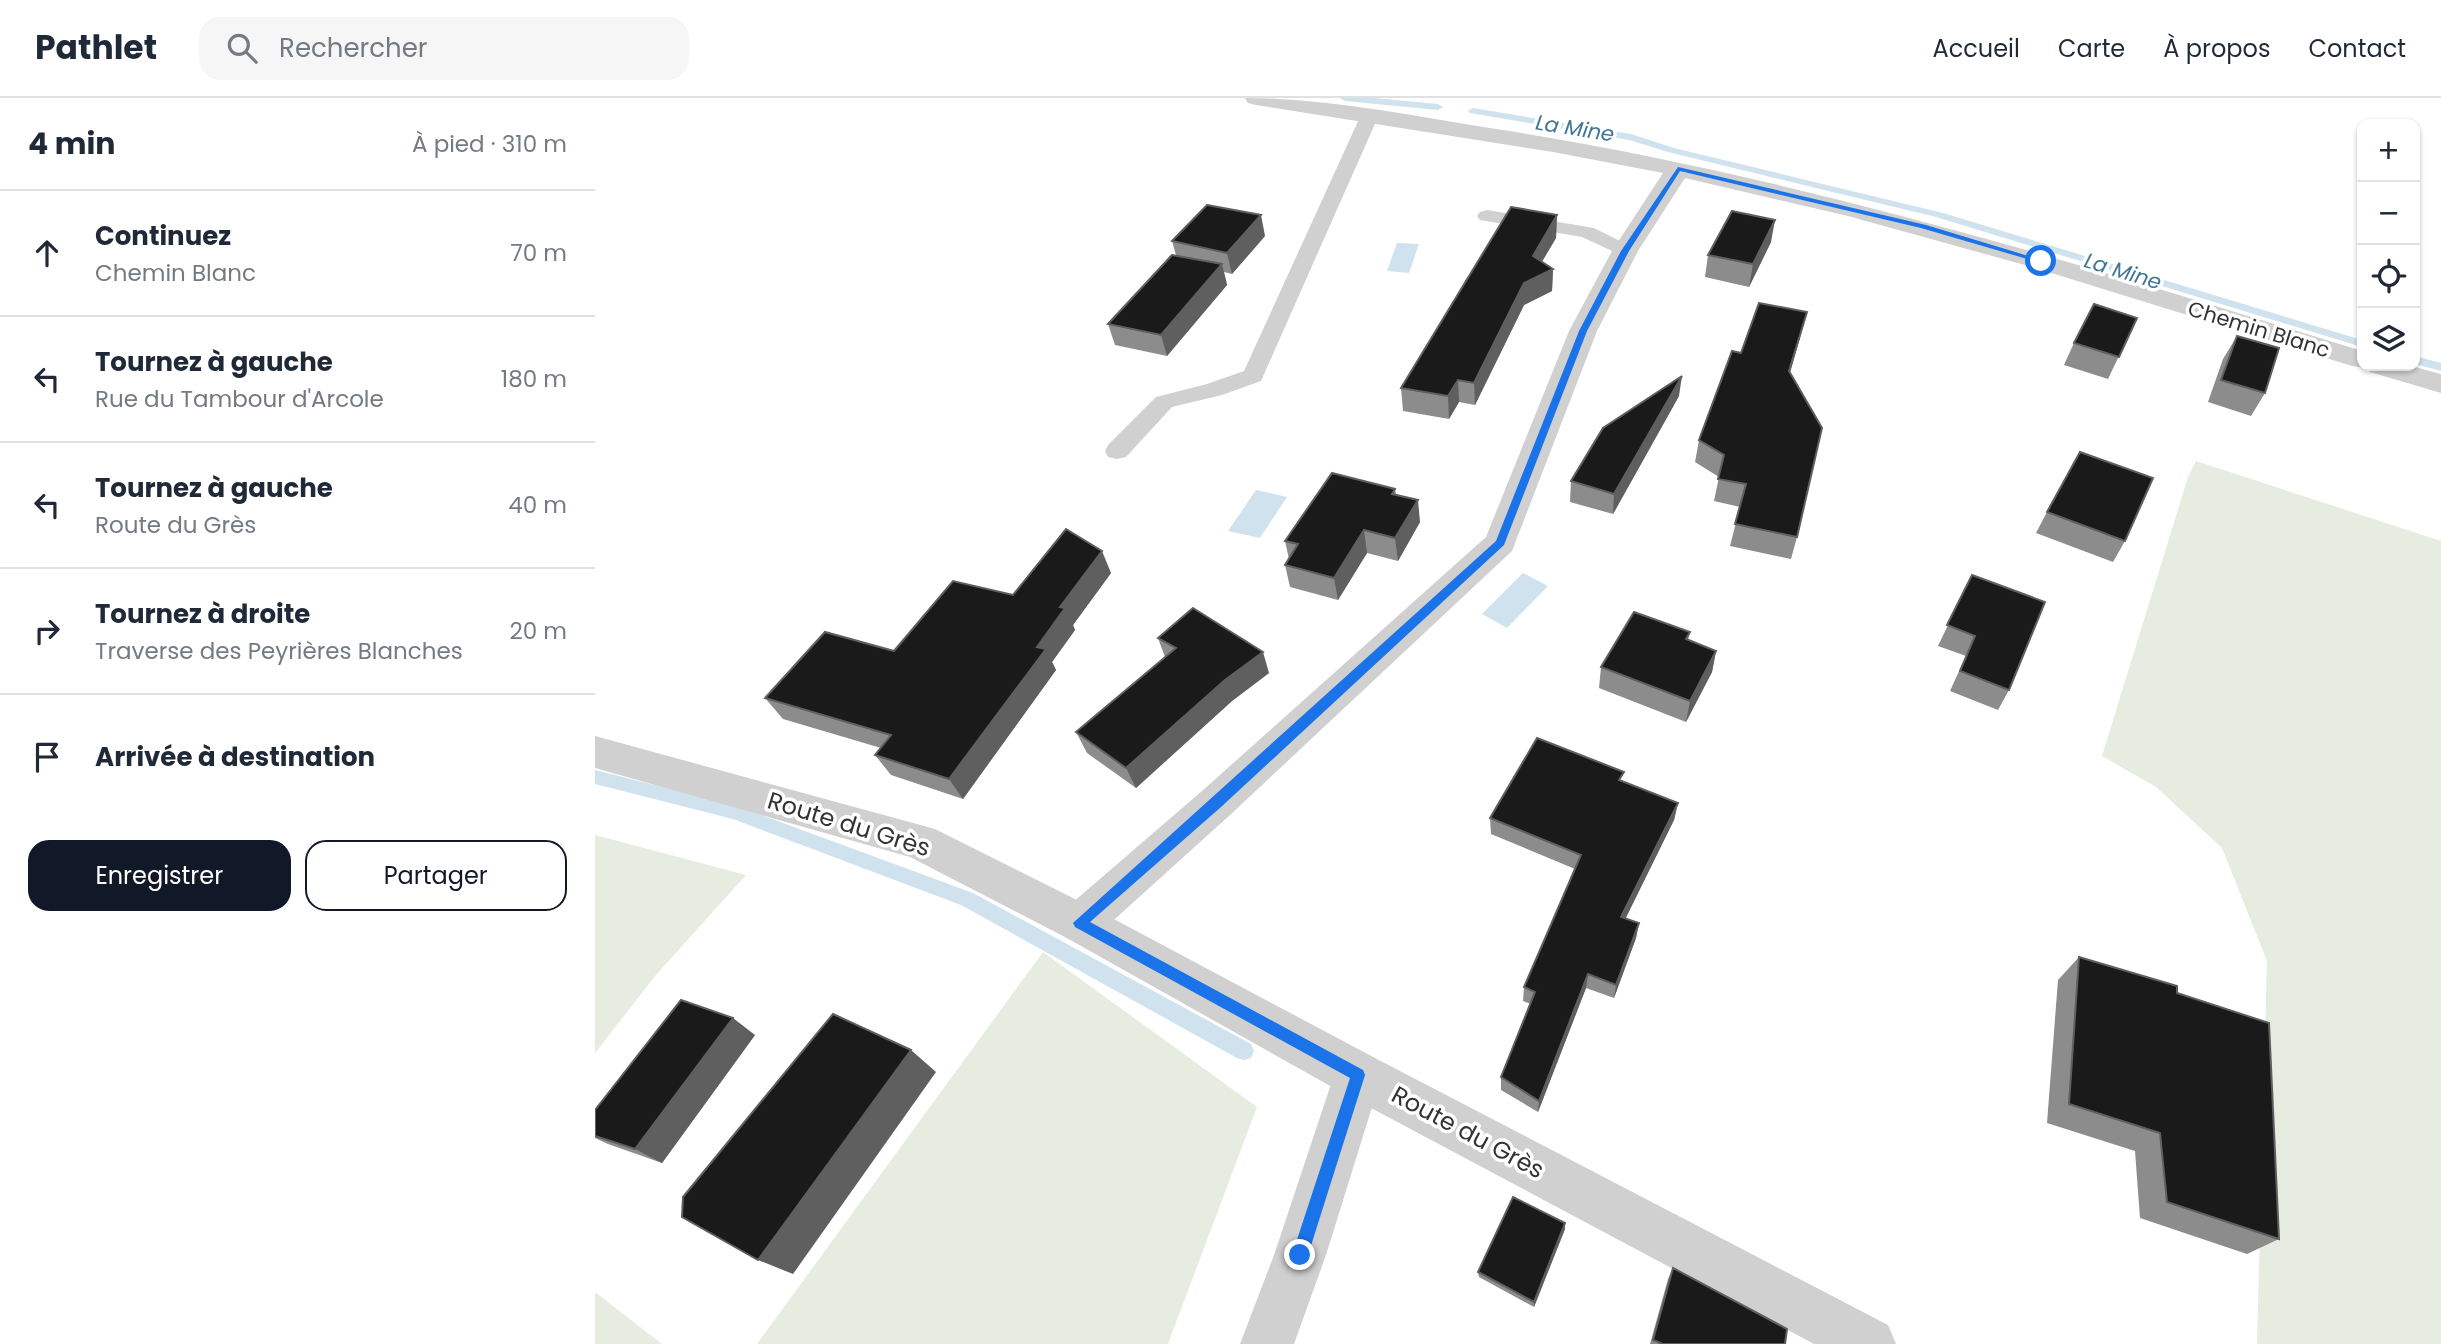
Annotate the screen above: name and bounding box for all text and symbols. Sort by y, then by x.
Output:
search box [199,17,689,80]
text: Pathlet [35,24,157,71]
icon: search [223,29,261,67]
text: Rechercher [279,30,428,66]
text: Accueil [1933,32,2020,65]
text: Carte [2058,32,2125,65]
text: À propos [2163,32,2270,65]
text: Contact [2308,32,2406,65]
water label: La Mine [1534,107,1616,149]
map controls [2357,119,2420,371]
button: + [2357,119,2420,182]
text: 4 min [28,122,116,165]
text: À pied · 310 m [412,128,567,160]
button: − [2357,182,2420,245]
text: Continuez [95,218,231,254]
icon: ahead [28,234,66,272]
text: 70 m [510,237,567,269]
route start [2025,245,2056,276]
button: locate [2357,245,2420,308]
water label: La Mine [2081,246,2165,296]
text: Chemin Blanc [95,257,256,289]
street label: Chemin Blanc [2185,294,2333,364]
button: layers [2357,308,2420,371]
text: Tournez à gauche [95,344,333,380]
icon: left [28,360,66,398]
text: 180 m [501,363,567,395]
text: Rue du Tambour d'Arcole [95,383,384,415]
text: Tournez à gauche [95,470,333,506]
icon: left [28,486,66,524]
text: 40 m [508,489,567,521]
text: Route du Grès [95,509,256,541]
text: Tournez à droite [95,596,310,632]
icon: right [28,612,66,650]
text: 20 m [509,615,567,647]
text: Traverse des Peyrières Blanches [95,635,463,667]
icon: arrive [28,738,66,776]
text: Arrivée à destination [95,739,375,775]
street label: Route du Grès [764,784,934,864]
button: Enregistrer [28,840,291,911]
button: Partager [305,840,567,911]
street label: Route du Grès [1386,1078,1550,1186]
route end [1284,1239,1315,1270]

